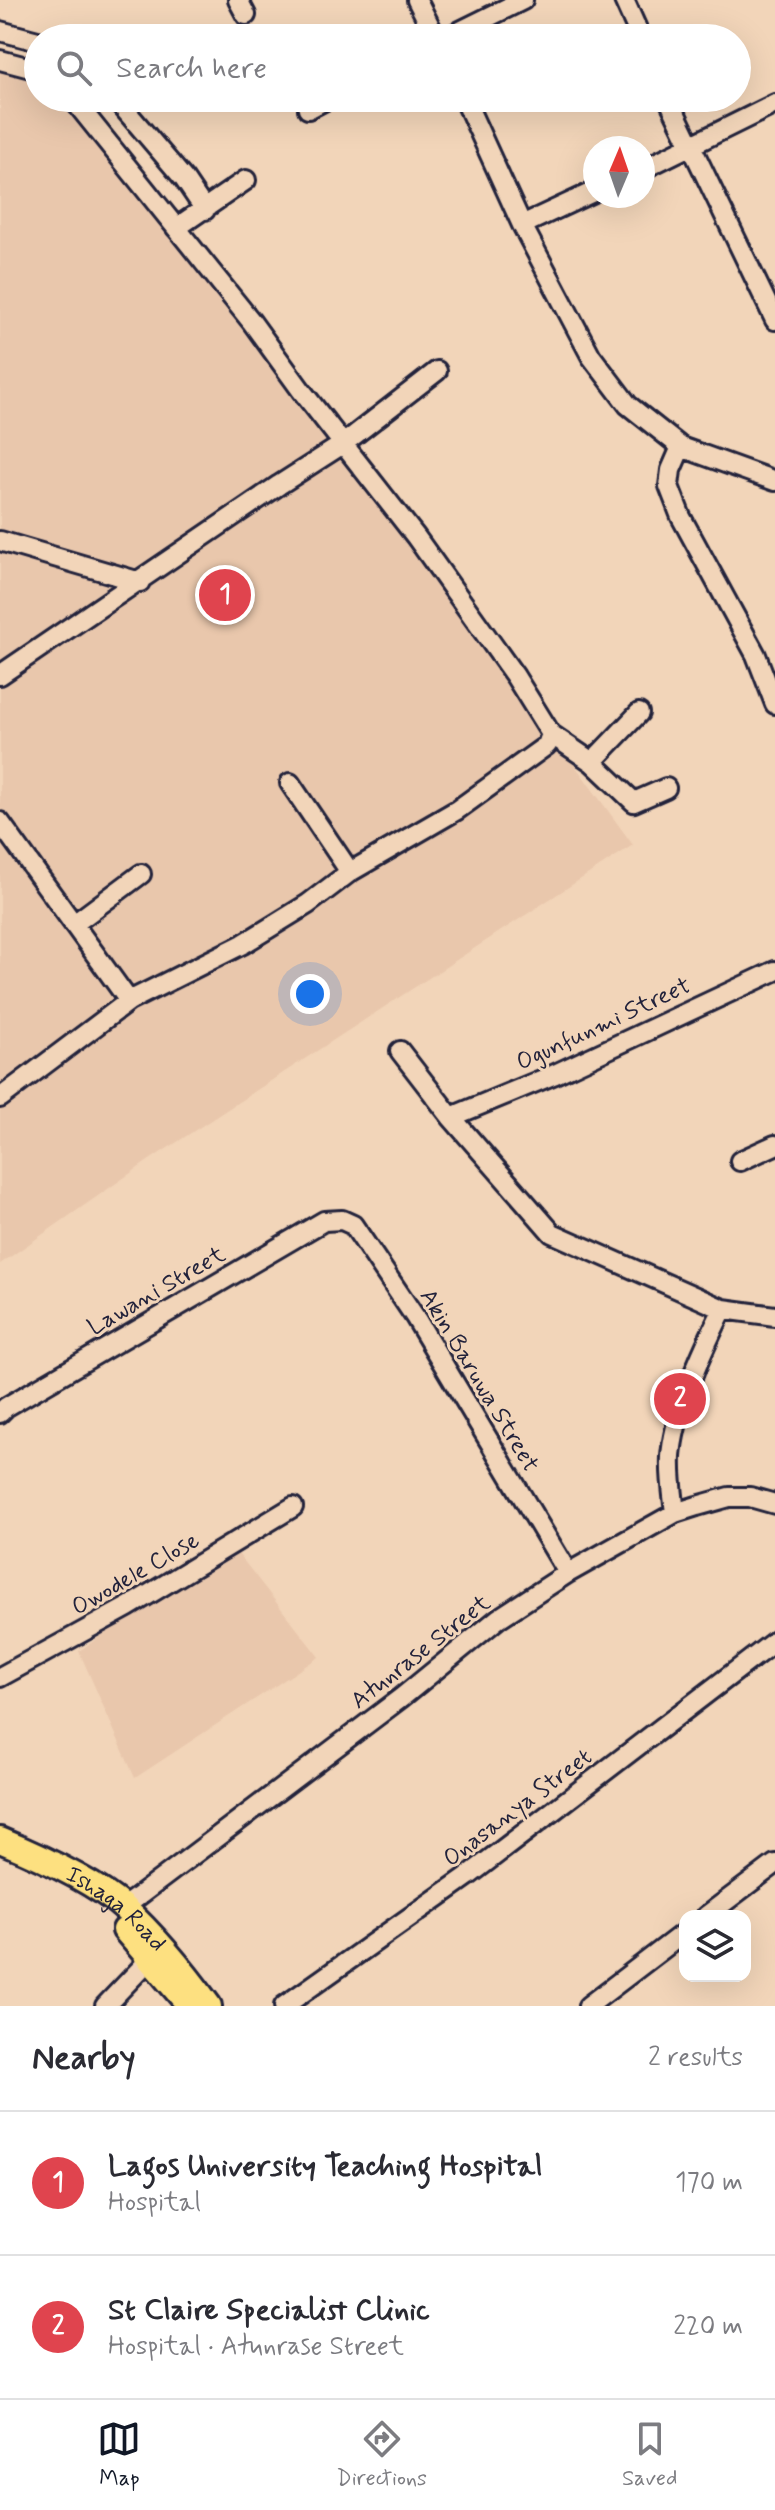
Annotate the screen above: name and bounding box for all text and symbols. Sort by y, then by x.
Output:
search box [24,24,751,112]
icon: search [52,46,96,90]
text: Search here [116,49,267,88]
north arrow [583,136,655,208]
pin: 1 [199,565,251,625]
street label: Ogunfunmi Street [512,970,696,1078]
your location [290,974,330,1014]
street label: Lawani Street [82,1239,231,1343]
street label: Akin Baruwa Street [412,1283,546,1478]
pin: 2 [654,1369,706,1429]
street label: Owodele Close [66,1525,205,1623]
street label: Atunrase Street [345,1588,497,1716]
street label: Onasanya Street [437,1742,599,1874]
street label: Ishaga Road [60,1859,173,1958]
map controls [679,1910,751,1982]
button: layers [679,1910,751,1982]
text: Nearby [32,2036,136,2081]
text: 2 results [648,2041,743,2075]
text: Lagos University Teaching Hospital [108,2147,542,2186]
text: 1 [52,2166,64,2200]
text: 170 m [675,2166,743,2200]
text: Hospital [108,2186,201,2220]
text: St Claire Specialist Clinic [108,2291,430,2330]
text: 2 [52,2310,64,2344]
text: 220 m [673,2310,743,2344]
text: Hospital · Atunrase Street [108,2330,404,2364]
tab: Map [97,2417,141,2493]
tab: Directions [336,2417,427,2493]
tab: Saved [622,2417,677,2493]

